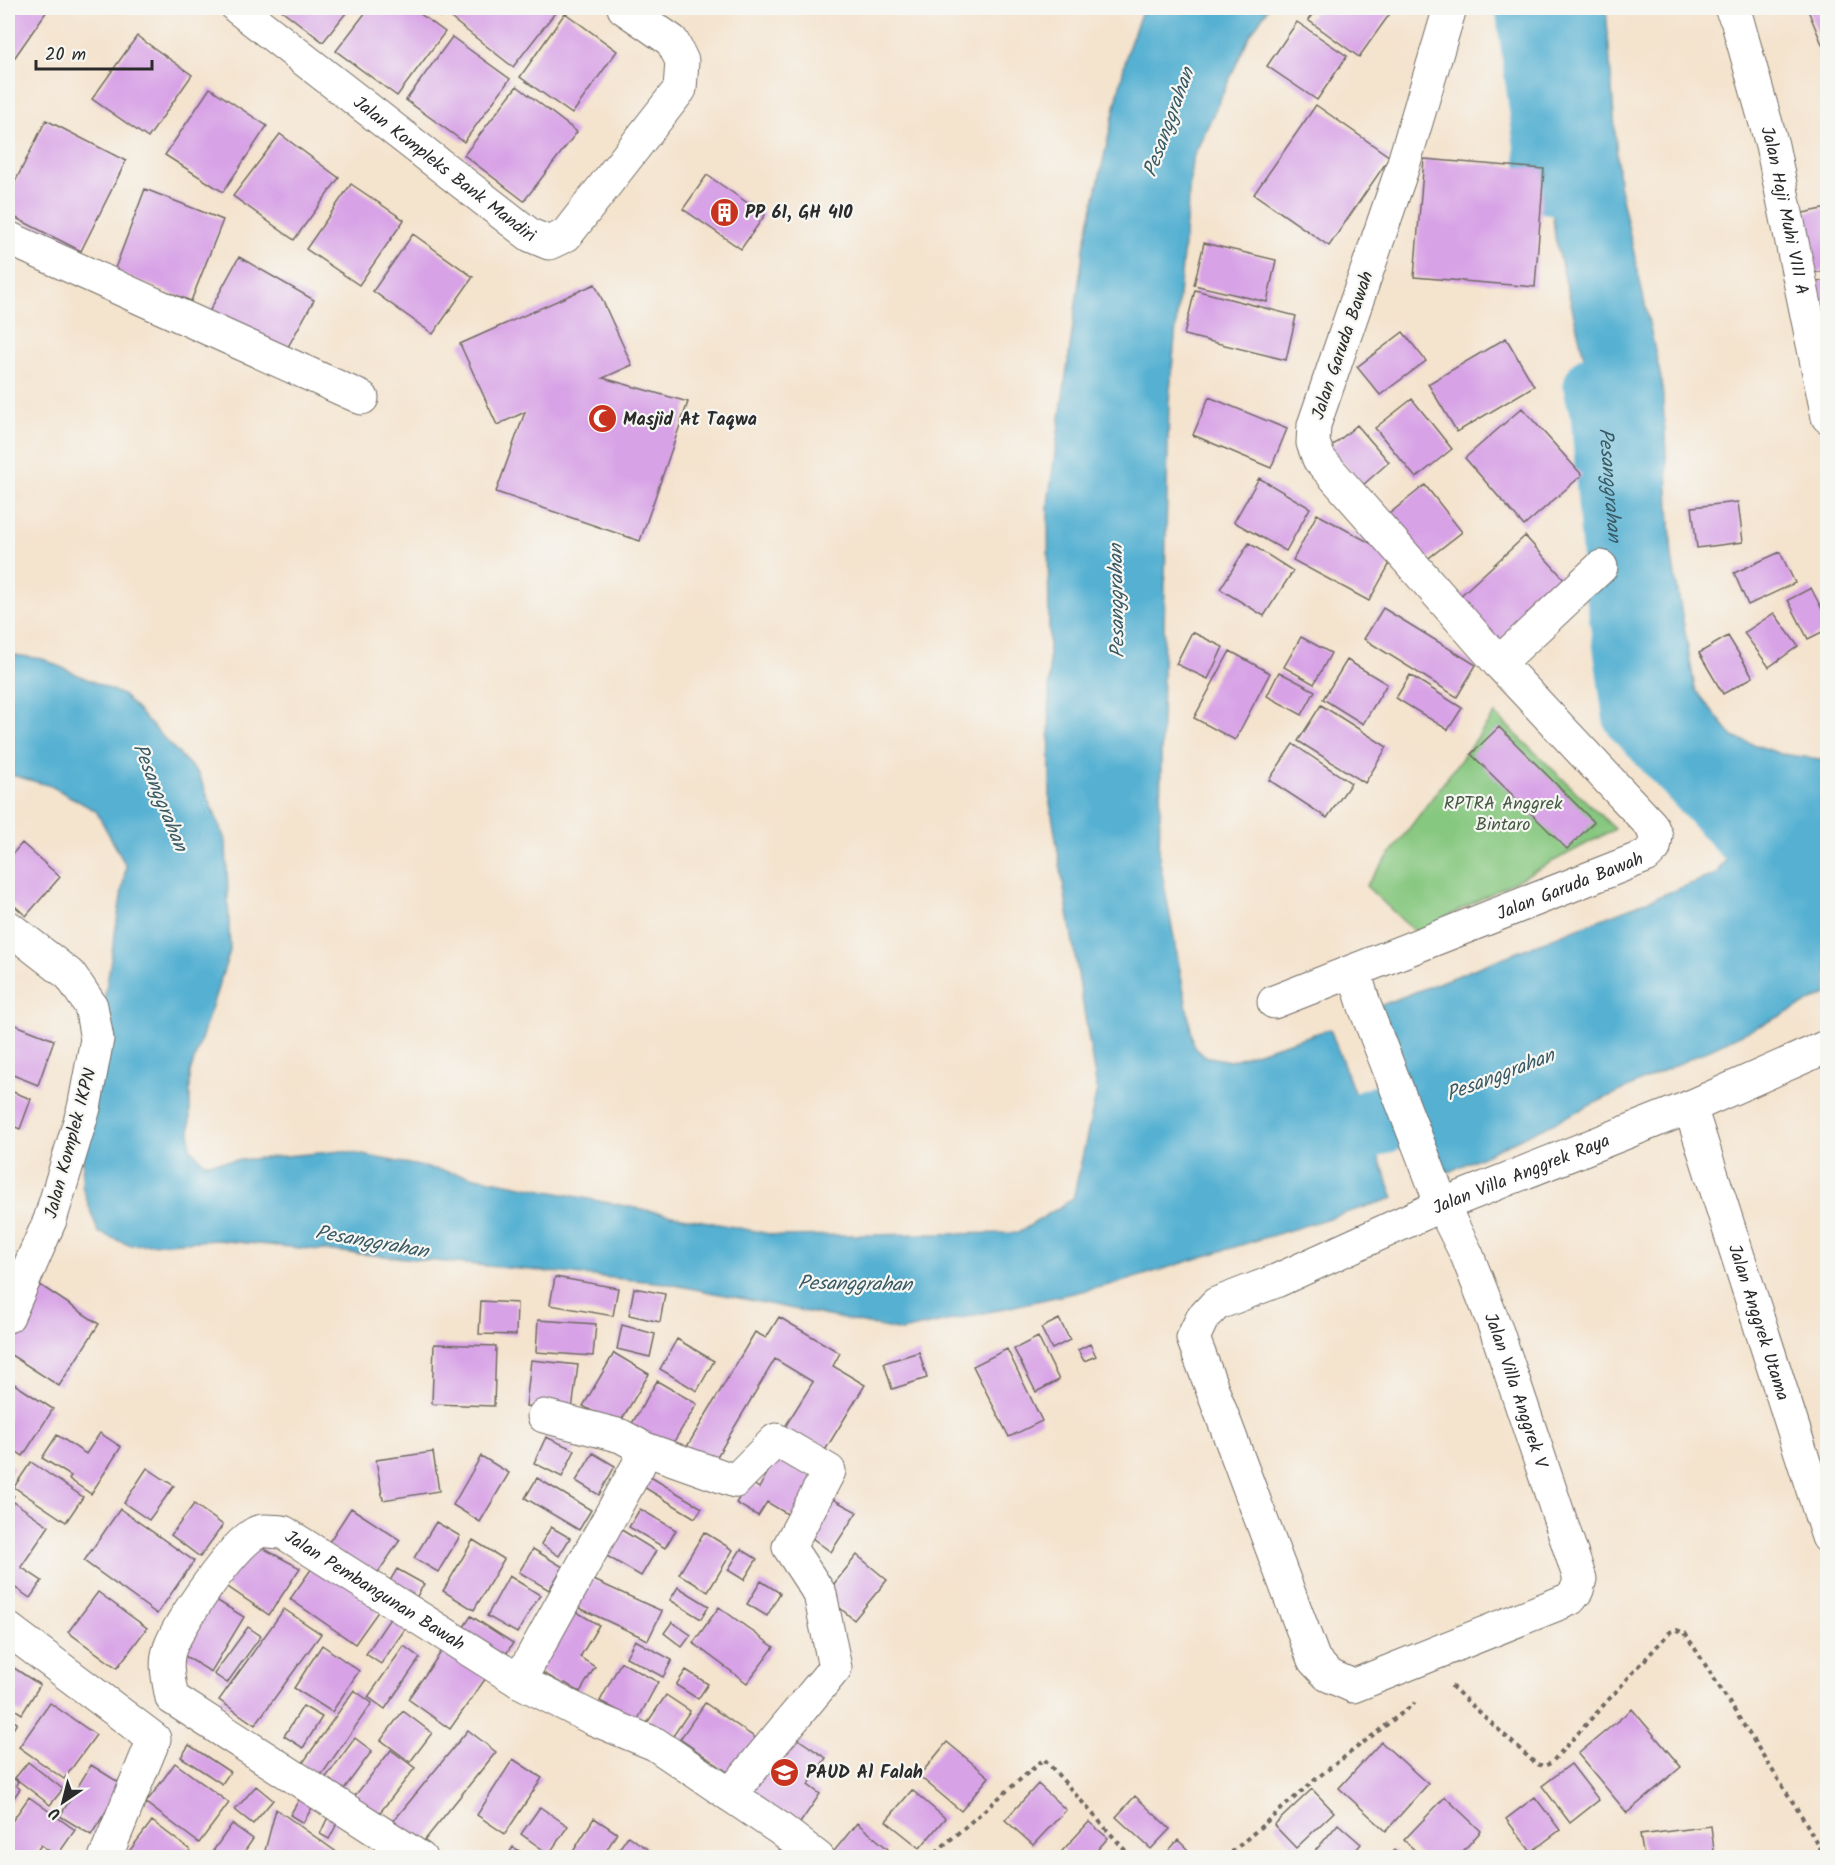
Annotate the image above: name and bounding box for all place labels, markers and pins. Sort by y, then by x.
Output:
building icon: PP 61, GH 410 [708,196,740,228]
place label: PP 61, GH 410 [745,199,853,228]
mosque icon: Masjid At Taqwa [586,403,618,435]
place label: Masjid At Taqwa [623,406,757,435]
school or university icon: PAUD Al Falah [769,1756,801,1788]
place label: PAUD Al Falah [806,1759,923,1788]

